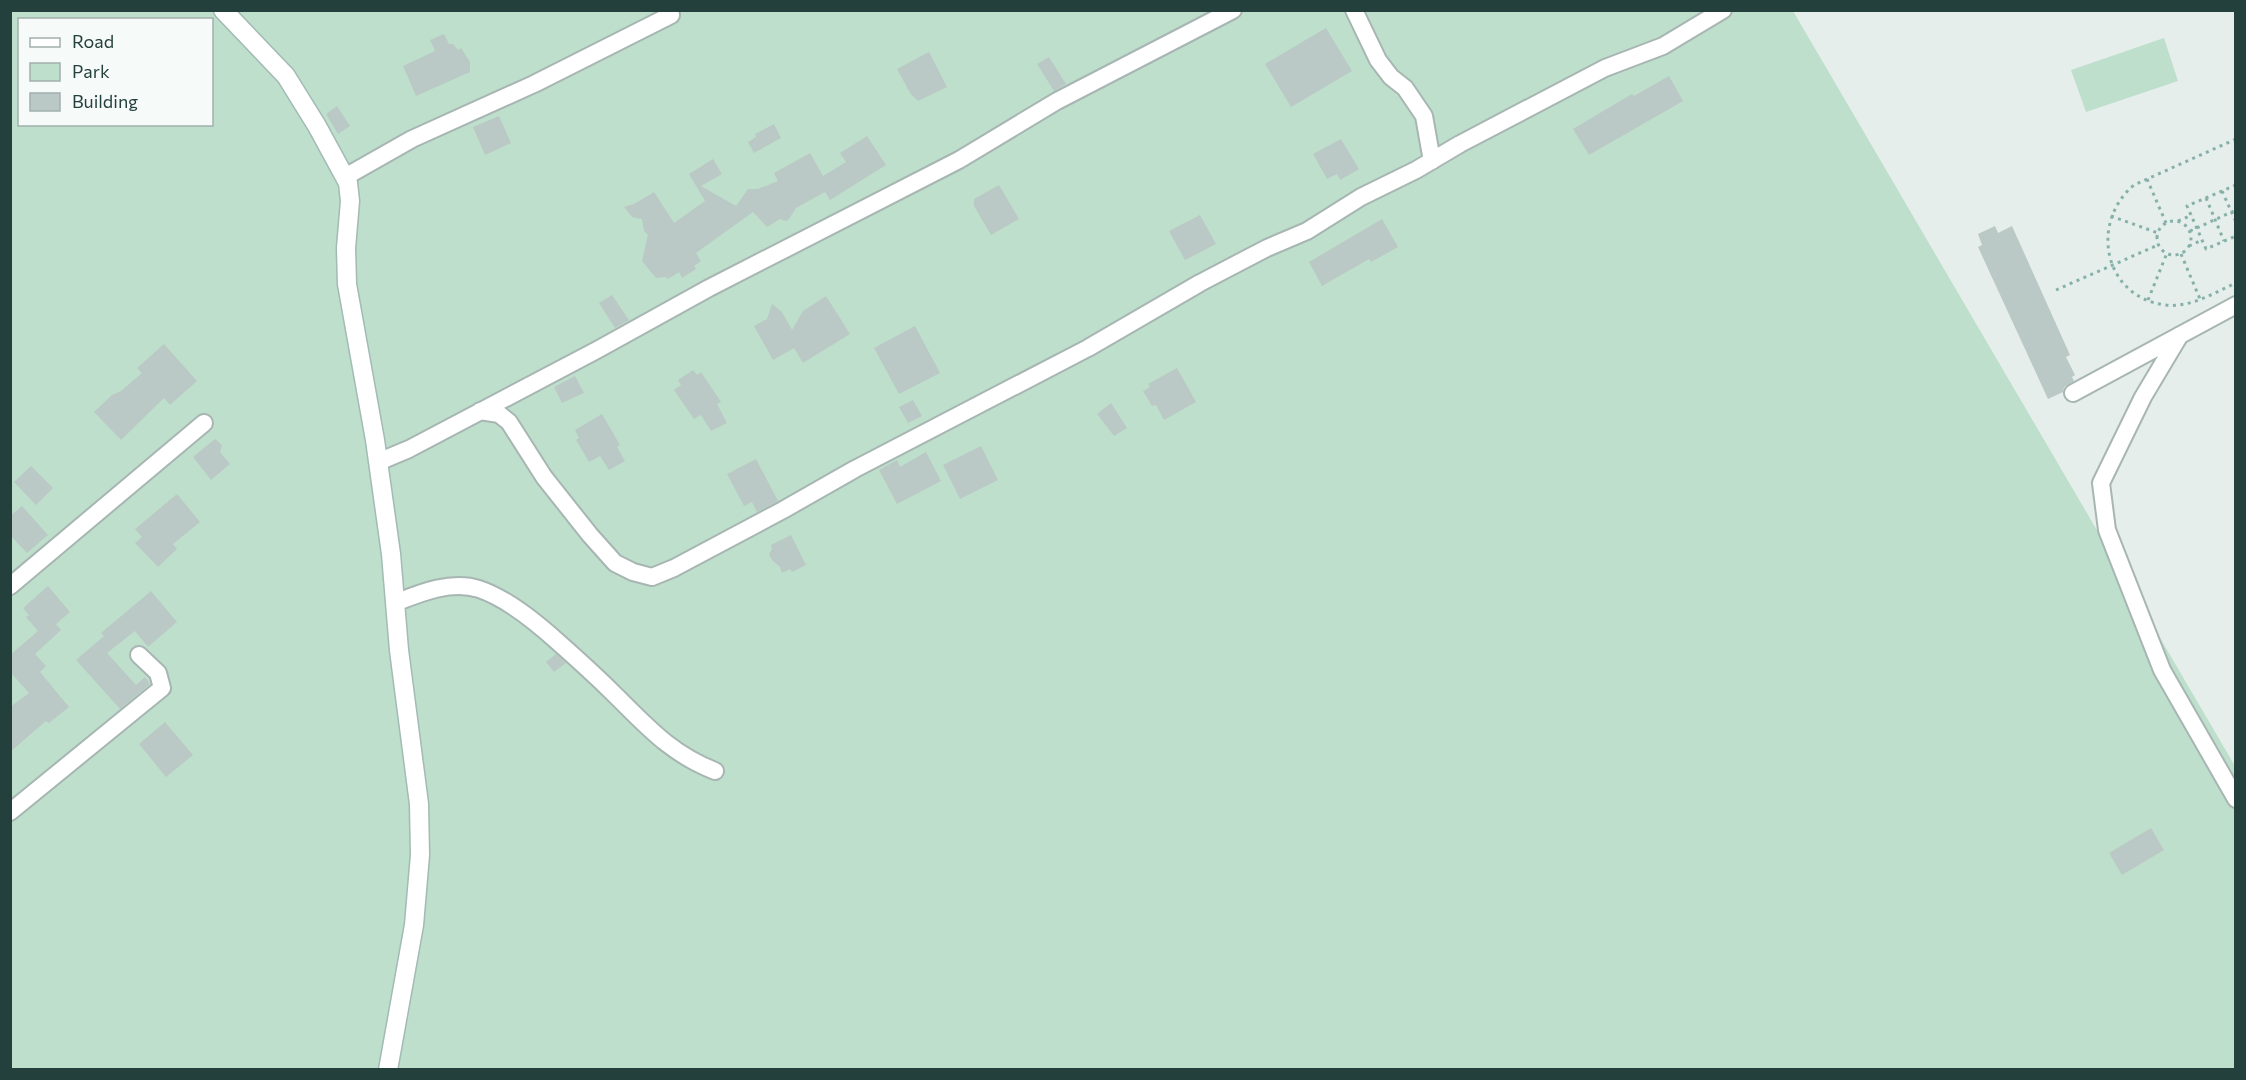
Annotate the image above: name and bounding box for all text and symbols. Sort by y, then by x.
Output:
legend [18,18,213,126]
text: Road [72,30,114,52]
text: Park [72,60,110,82]
text: Building [72,90,138,112]

